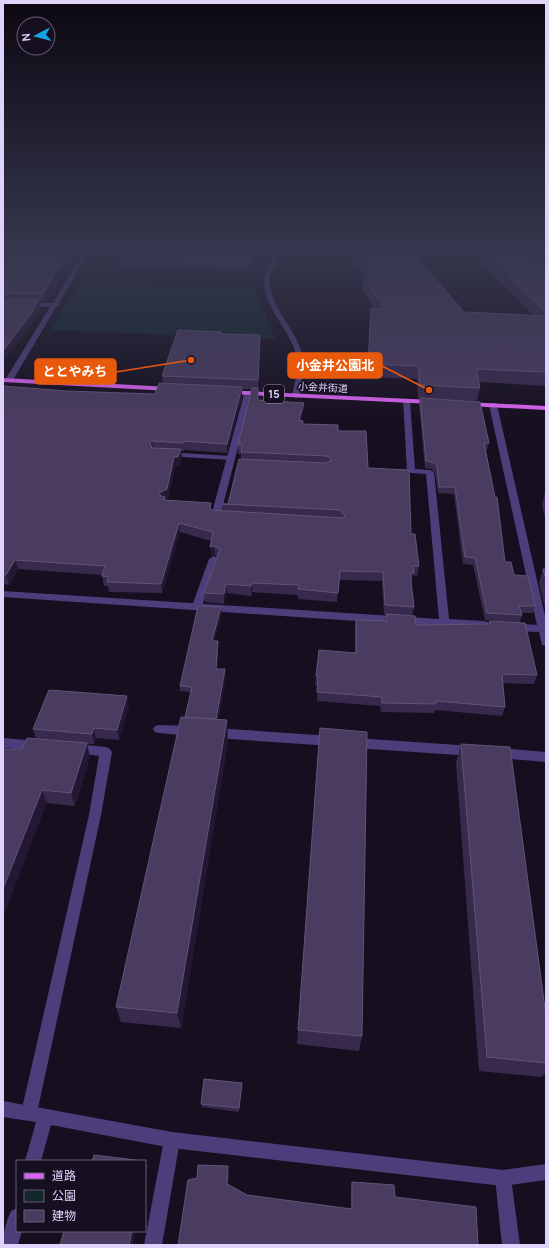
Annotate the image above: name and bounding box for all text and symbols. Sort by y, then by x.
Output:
north arrow [16,16,56,56]
text: N [18,32,34,42]
callout: 小金井公園北 [288,353,382,378]
text: 小金井公園北 [296,356,374,374]
callout: ととやみち [35,359,116,384]
text: ととやみち [42,362,108,380]
street label: 小金井街道 [298,379,348,395]
road number: 15 [264,385,284,403]
legend [16,1160,146,1232]
text: 道路 [52,1167,76,1184]
text: 公園 [52,1187,76,1204]
text: 建物 [52,1207,76,1224]

